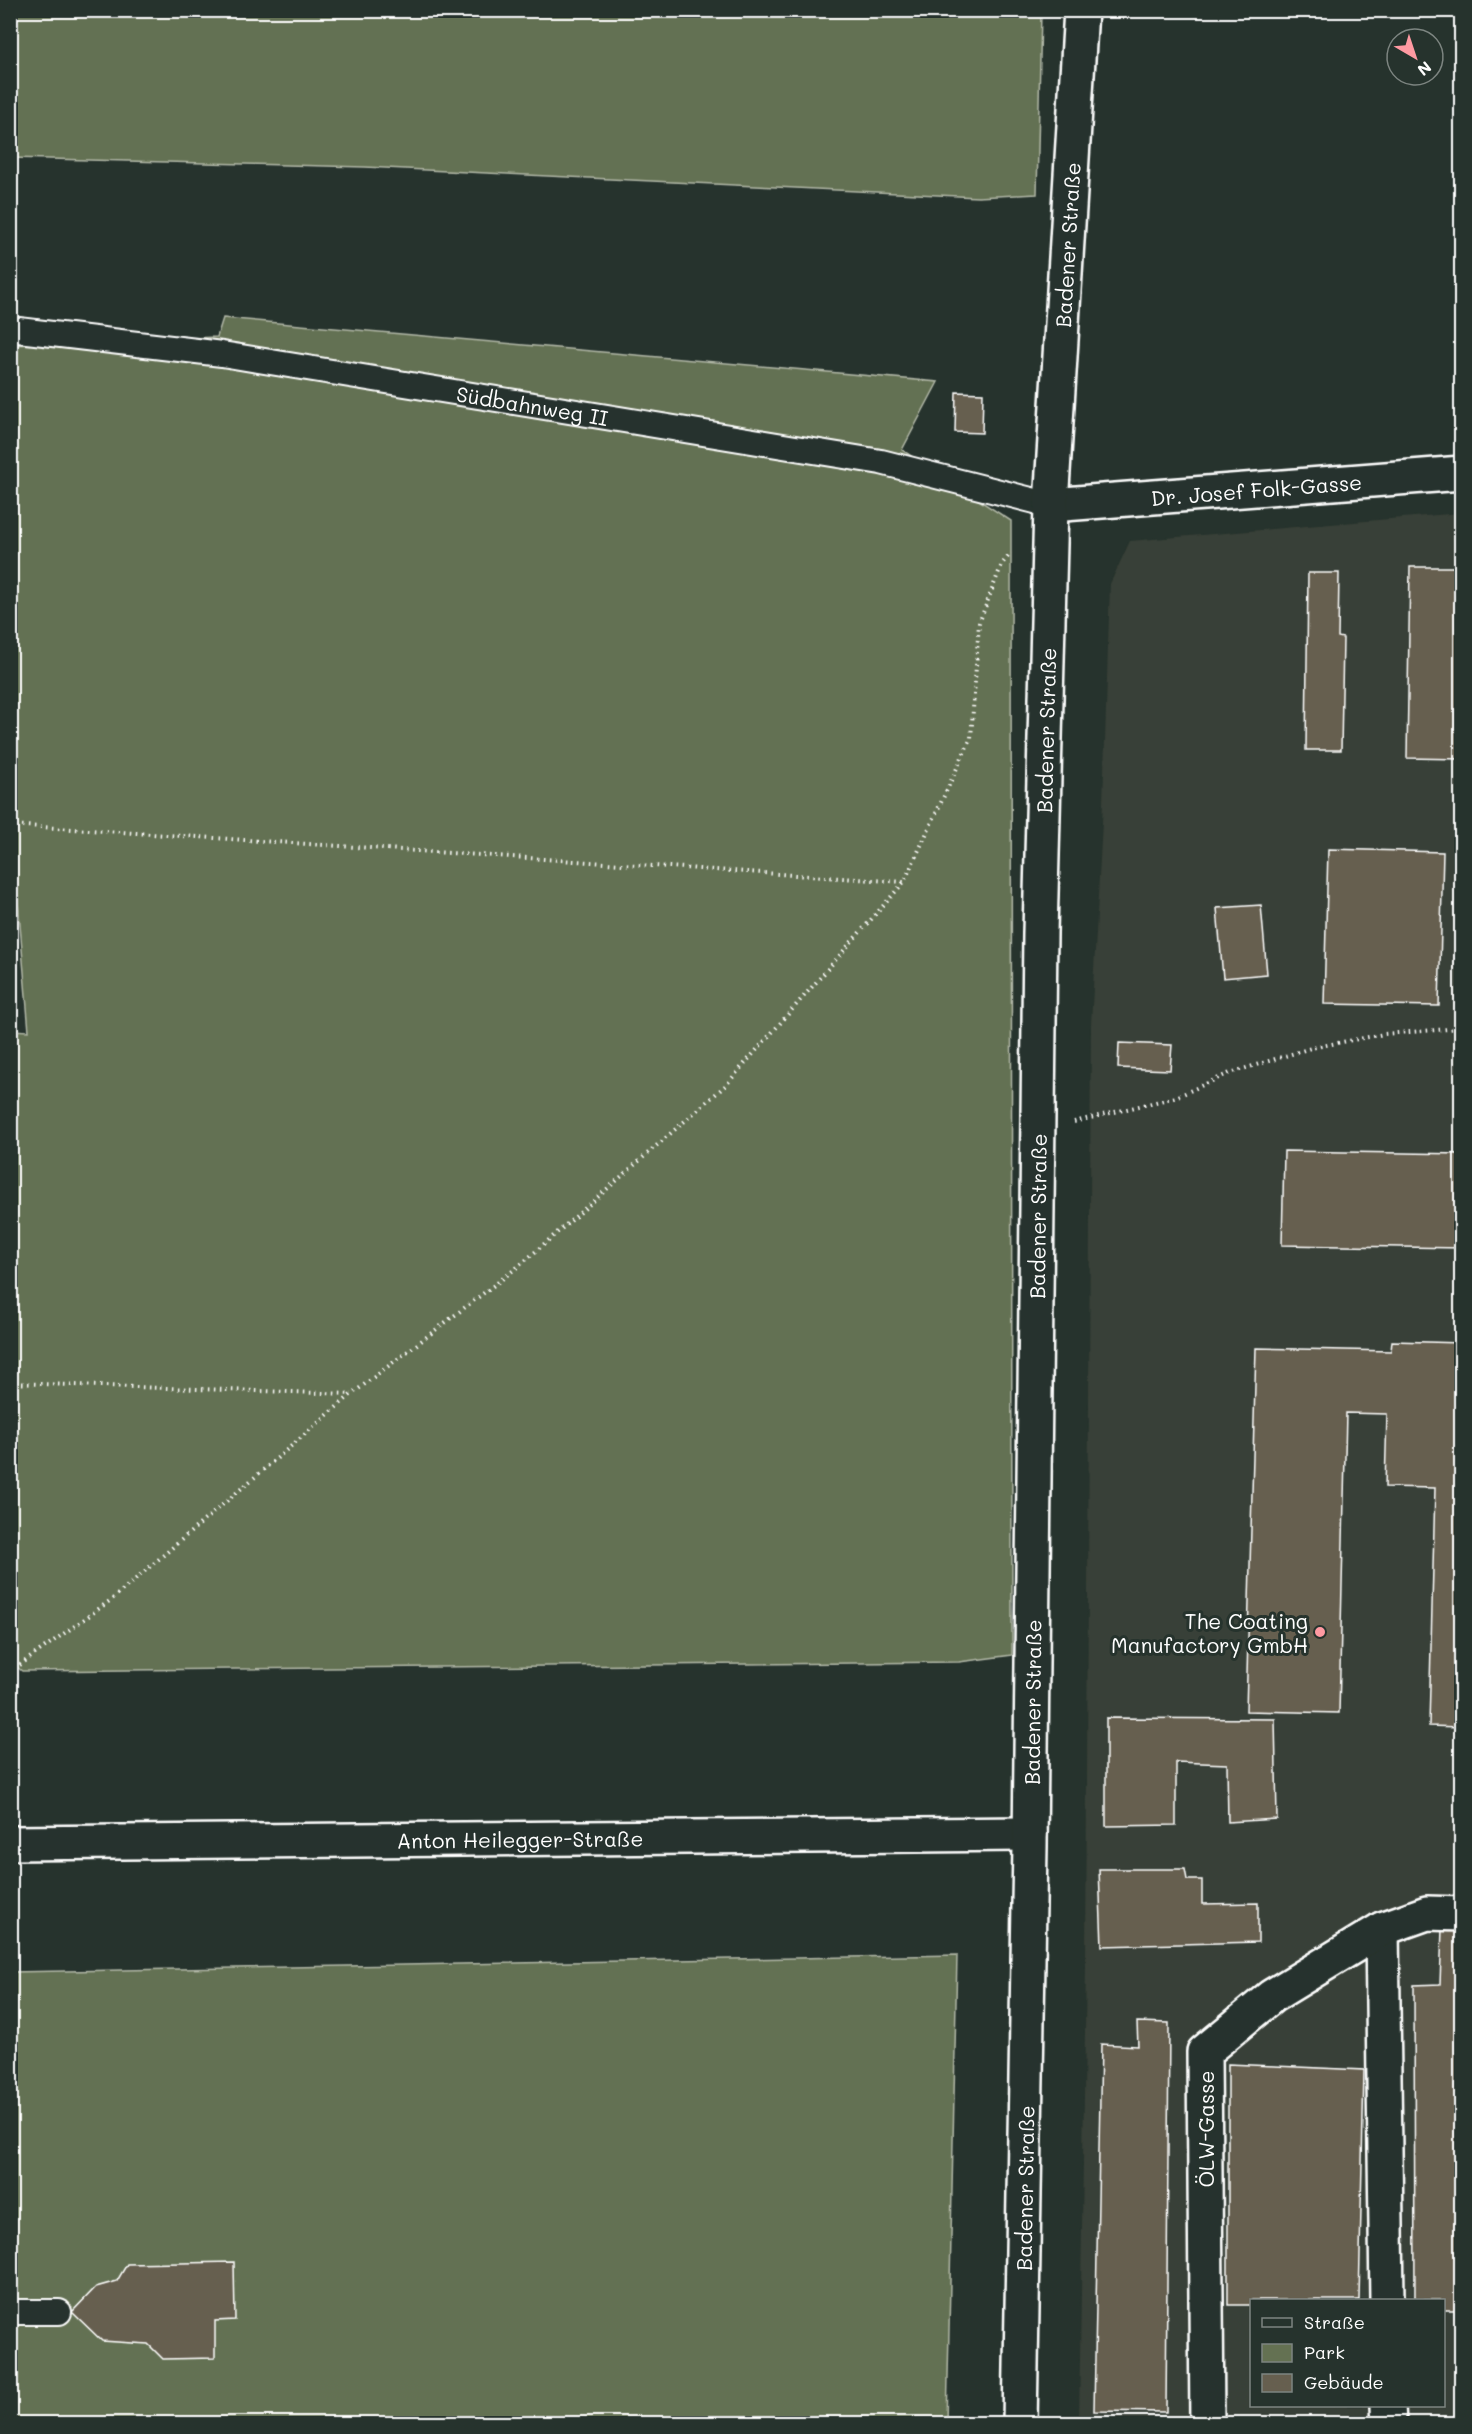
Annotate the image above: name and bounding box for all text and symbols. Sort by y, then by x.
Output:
north arrow [1385,27,1445,87]
text: N [1413,57,1436,81]
street label: Badener Straße [1048,161,1085,328]
street label: Südbahnweg II [455,379,610,431]
street label: Dr. Josef Folk-Gasse [1150,467,1363,511]
street label: Badener Straße [1030,647,1061,813]
street label: Badener Straße [1022,1133,1051,1299]
place label: The Coating Manufactory GmbH [1111,1607,1308,1658]
street label: Badener Straße [1017,1619,1046,1785]
marker: The Coating Manufactory GmbH [1313,1625,1327,1639]
street label: Anton Heilegger-Straße [396,1824,644,1853]
street label: ÖLW-Gasse [1192,2070,1219,2188]
street label: Badener Straße [1009,2105,1039,2271]
legend [1250,2299,1445,2407]
text: Straße [1304,2310,1365,2334]
text: Park [1304,2340,1345,2364]
text: Gebäude [1304,2370,1384,2394]

